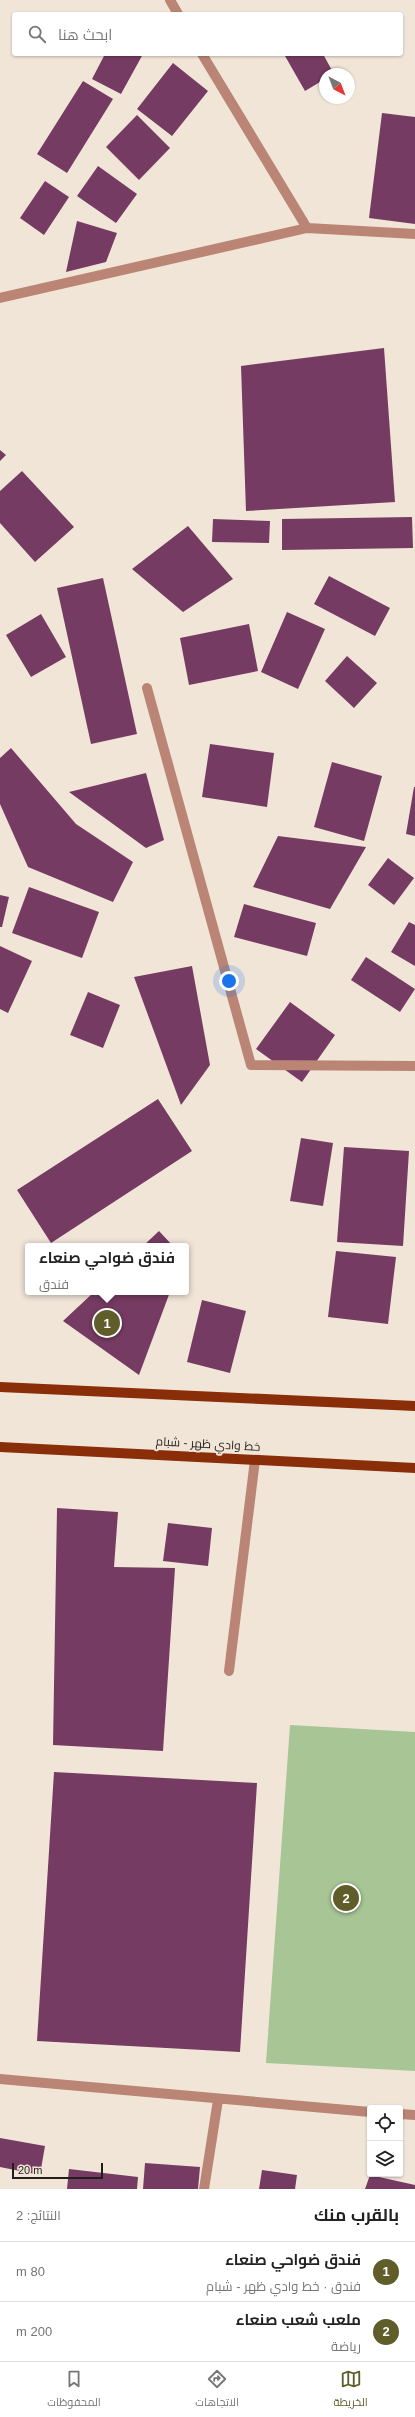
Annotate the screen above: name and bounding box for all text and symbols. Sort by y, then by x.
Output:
search box [12,12,403,56]
icon: search [26,23,48,45]
text: ابحث هنا [58,26,112,43]
north arrow [319,68,355,104]
your location [219,971,239,991]
popup [25,1243,189,1295]
text: فندق ضواحي صنعاء [39,1249,175,1266]
text: فندق [39,1277,69,1292]
pin: 1 [94,1308,120,1338]
street label: خط وادي ظهر - شبام [155,1434,261,1457]
pin: 2 [333,1883,359,1913]
map controls [367,2105,403,2177]
button: locate [367,2105,403,2141]
button: layers [367,2141,403,2177]
scale bar [12,2161,103,2180]
text: 20 m [18,2164,42,2176]
text: بالقرب منك [314,2206,399,2225]
text: النتائج: 2 [16,2208,61,2223]
text: فندق ضواحي صنعاء [225,2251,361,2268]
text: 80 m [16,2264,45,2279]
text: 1 [382,2264,390,2279]
text: فندق · خط وادي ظهر - شبام [206,2279,361,2294]
text: ملعب شعب صنعاء [236,2311,361,2328]
text: 200 m [16,2324,52,2339]
text: 2 [382,2324,390,2339]
text: رياضة [331,2339,361,2354]
tab: المحفوظات [47,2368,101,2412]
tab: الاتجاهات [195,2368,239,2412]
tab: الخريطة [333,2368,368,2412]

